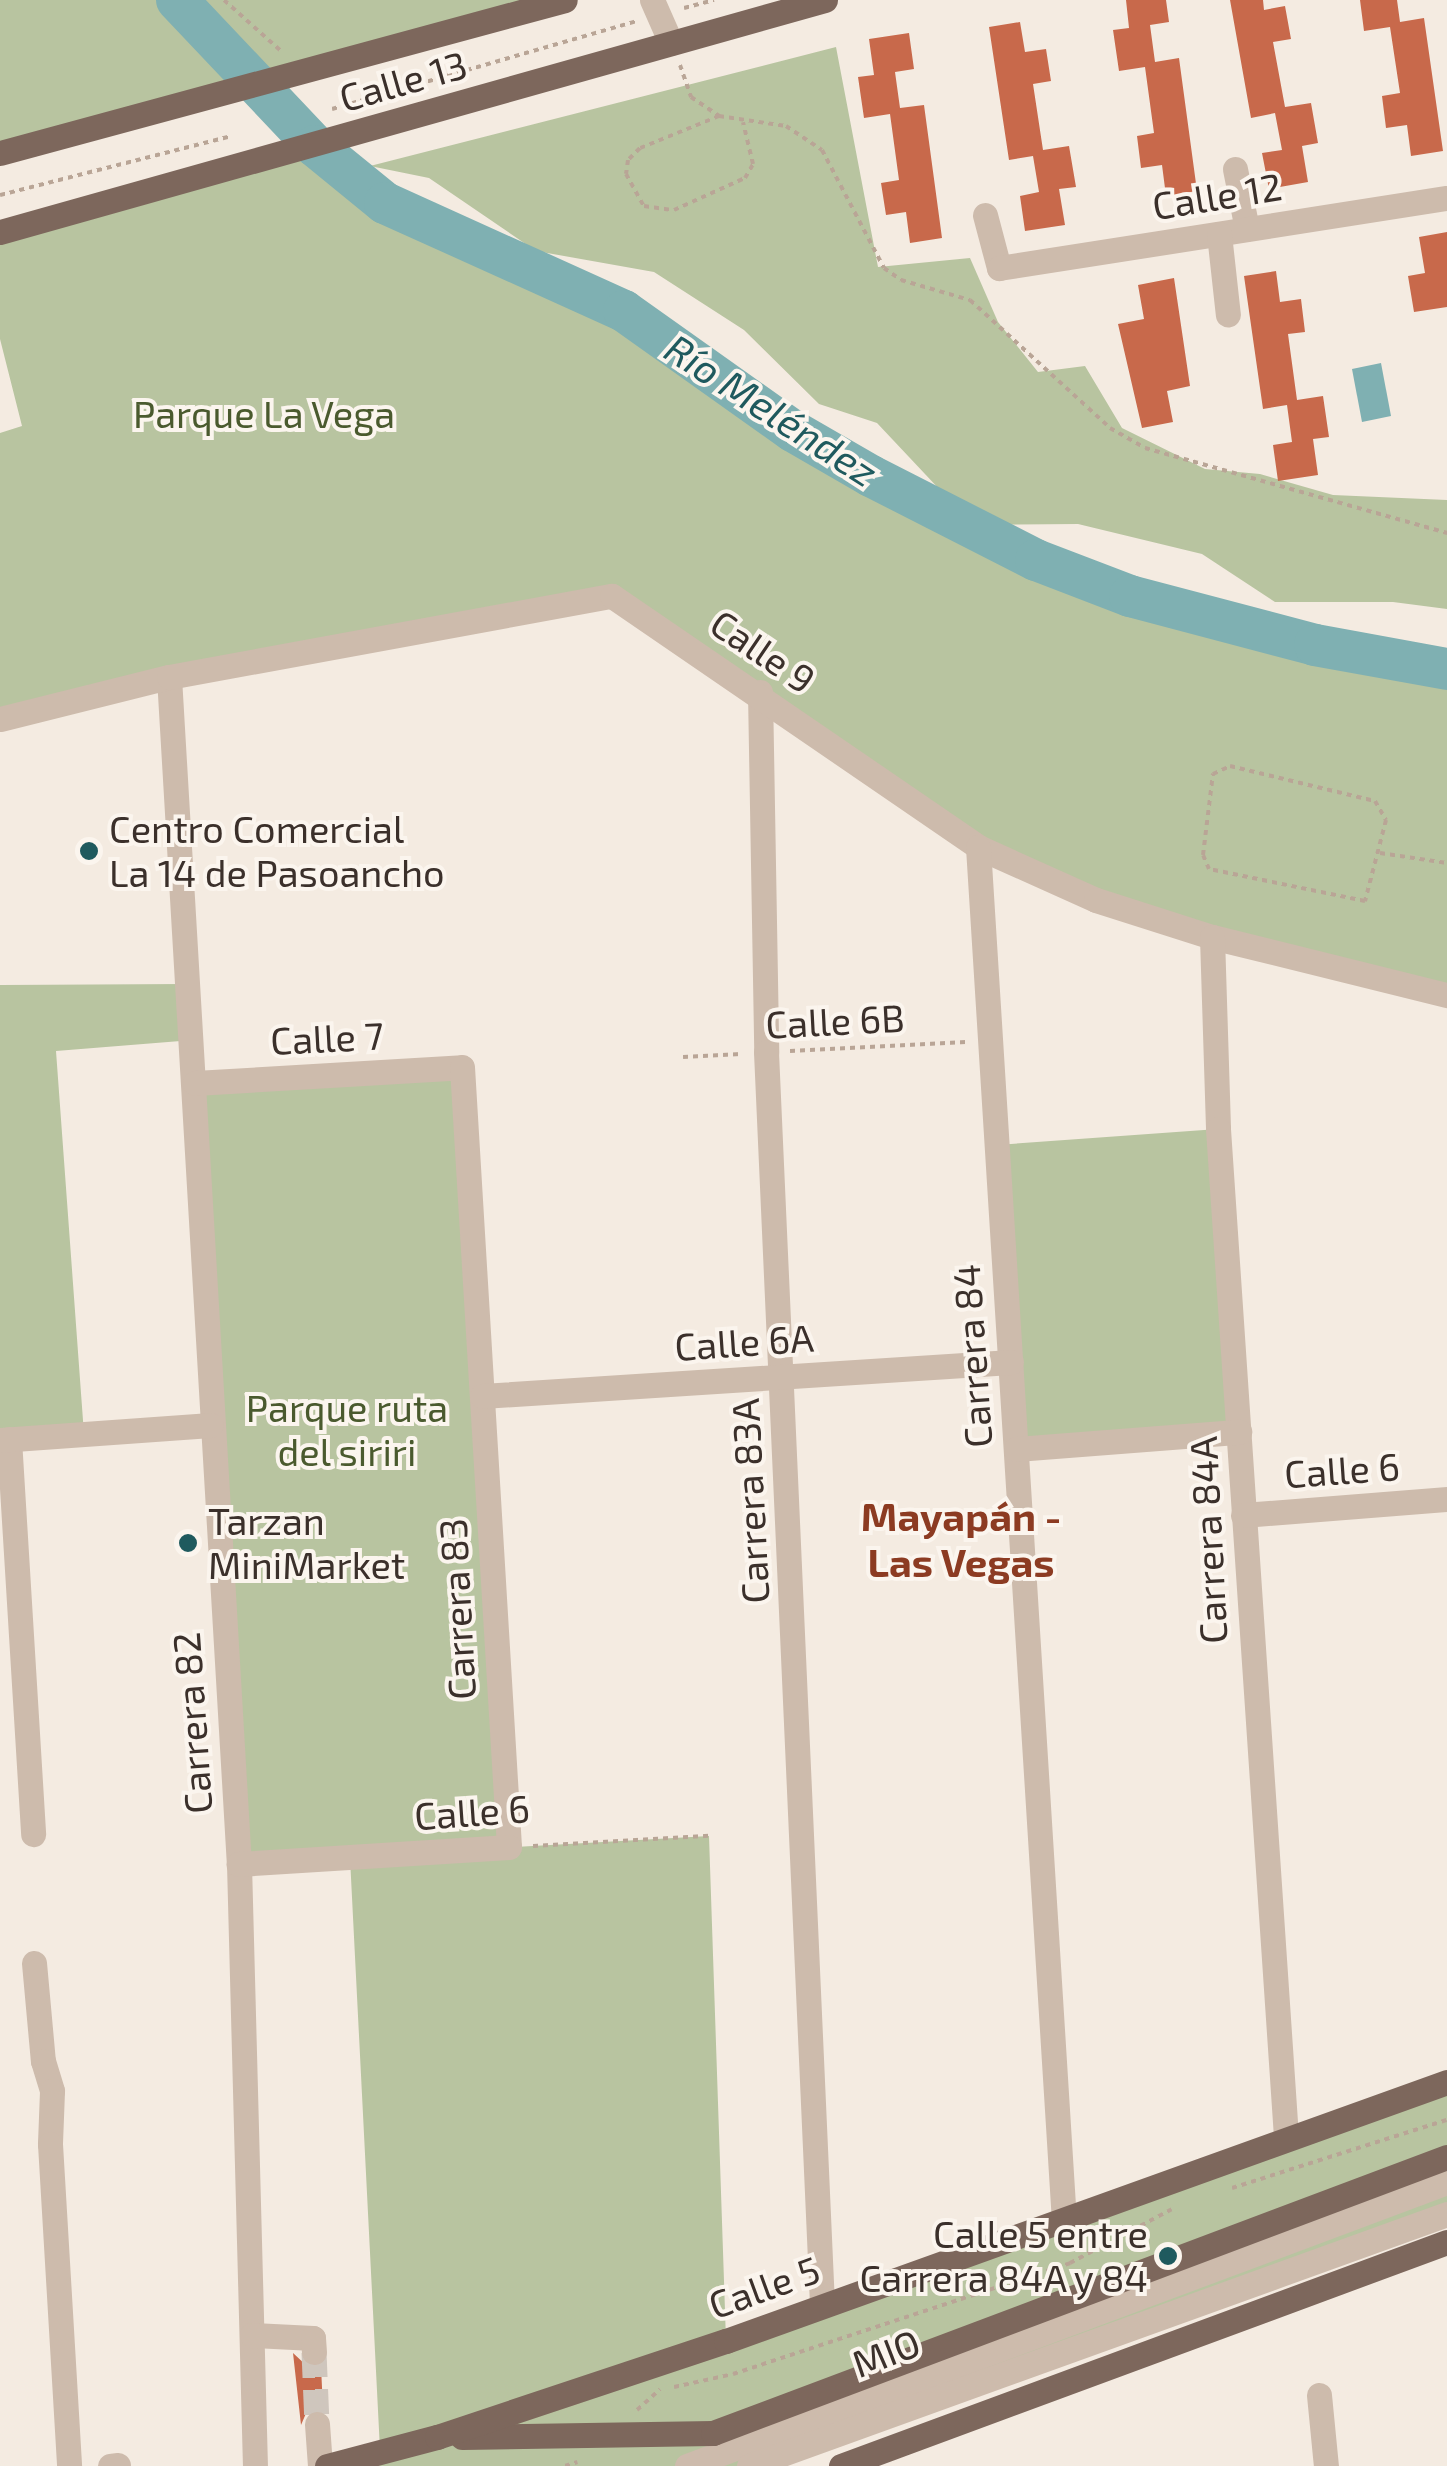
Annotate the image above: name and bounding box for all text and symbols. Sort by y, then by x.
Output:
street label: Calle 13 [334,41,472,121]
street label: Calle 12 [1149,163,1285,229]
water label: Río Meléndez [657,323,887,495]
park label: Parque La Vega [133,391,395,437]
street label: Calle 9 [702,600,824,702]
place label: Centro Comercial La 14 de Pasoancho [109,806,445,896]
marker: Centro Comercial La 14 de Pasoancho [78,840,100,862]
street label: Calle 6B [764,995,906,1047]
street label: Calle 7 [269,1012,385,1064]
street label: Carrera 84 [943,1263,1001,1449]
street label: Calle 6A [673,1314,815,1370]
park label: Parque ruta del siriri [246,1385,448,1475]
street label: Carrera 83A [722,1397,778,1605]
street label: Carrera 84A [1180,1435,1236,1645]
street label: Calle 6 [1283,1443,1401,1497]
district label: Mayapán - Las Vegas [861,1491,1061,1585]
place label: Tarzan MiniMarket [208,1498,405,1588]
street label: Carrera 83 [429,1517,485,1701]
marker: Tarzan MiniMarket [177,1532,199,1554]
street label: Carrera 82 [163,1631,221,1815]
street label: Calle 6 [413,1785,531,1839]
place label: Calle 5 entre Carrera 84A y 84 [857,2211,1148,2300]
marker: Calle 5 entre Carrera 84A y 84 [1157,2245,1179,2267]
street label: Calle 5 [702,2246,826,2328]
street label: MIO [846,2319,926,2387]

